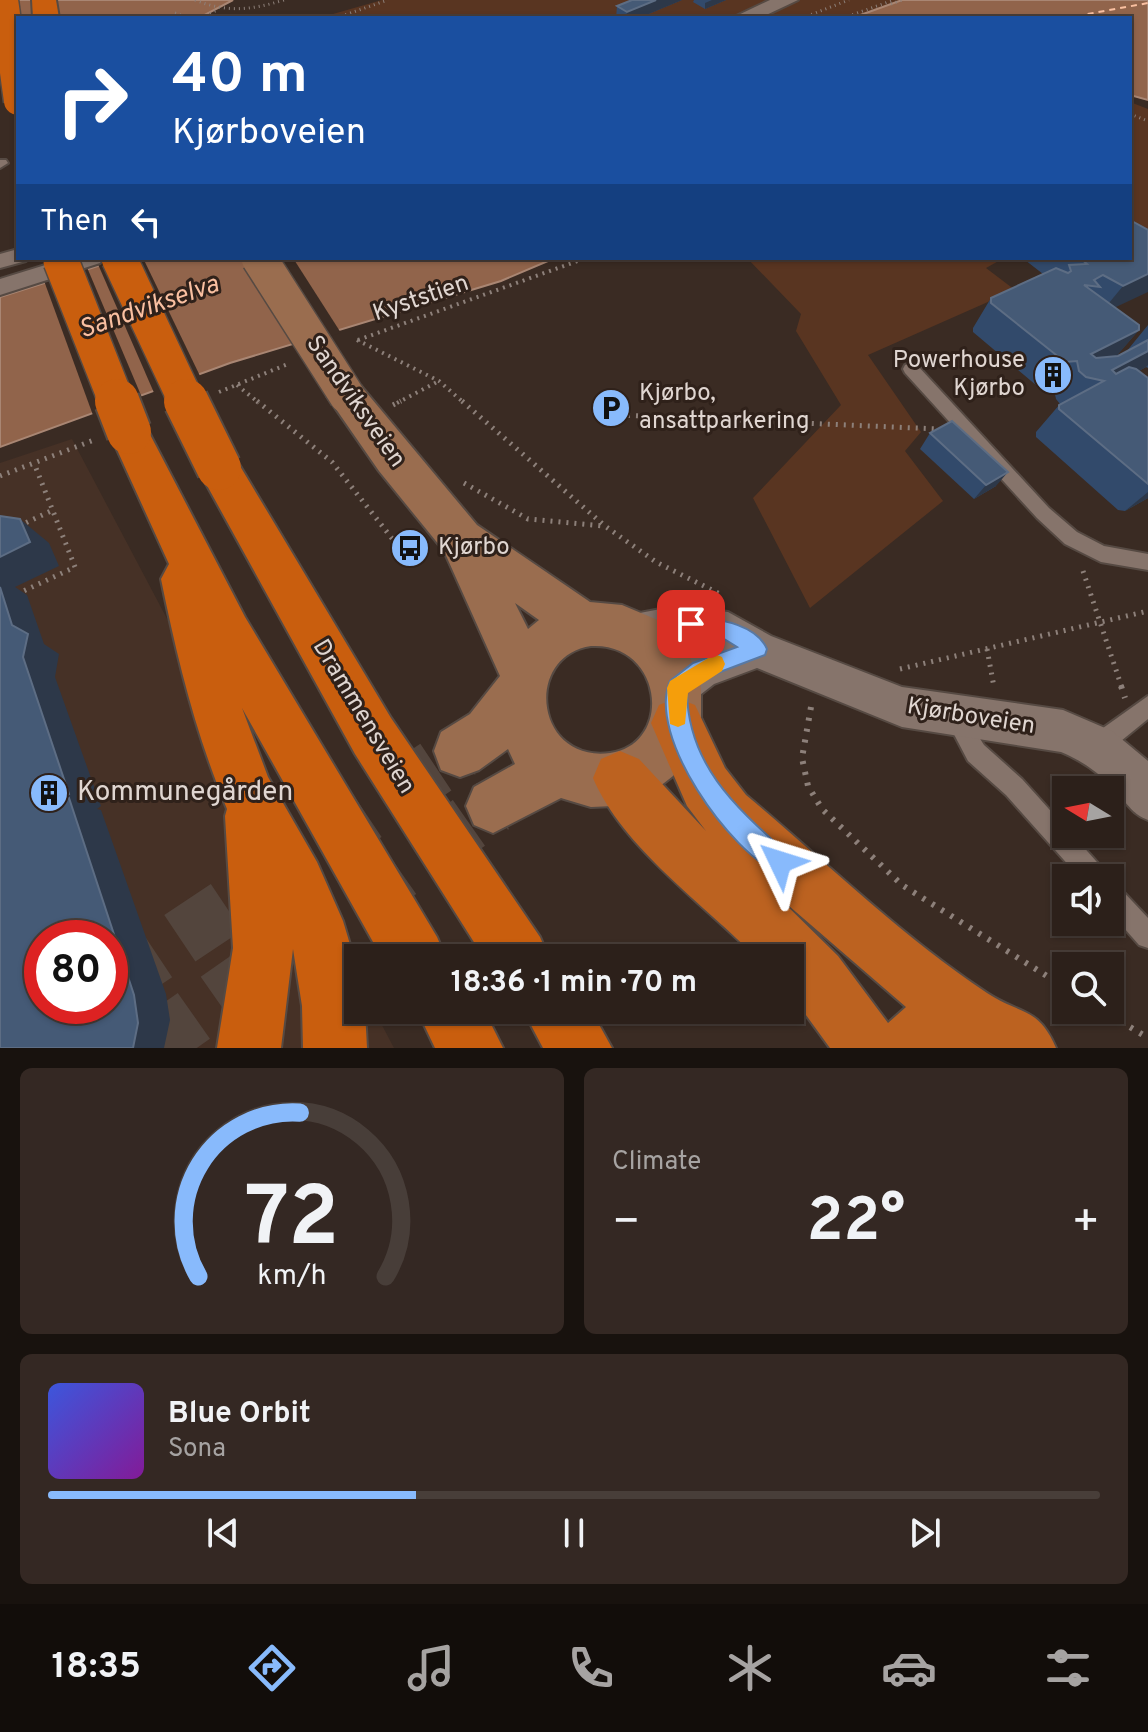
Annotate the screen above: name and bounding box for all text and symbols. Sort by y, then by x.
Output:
text: 40 m [172,42,308,112]
icon: right [40,48,144,152]
text: Kjørboveien [172,111,366,157]
icon: left [124,200,168,244]
text: Then [40,204,108,241]
water label: Sandvikselva [75,268,224,347]
street label: Kyststien [369,269,473,329]
street label: Sandviksveien [299,330,411,474]
place label: Powerhouse Kjørbo [893,346,1025,404]
building icon: Powerhouse Kjørbo [1032,354,1074,396]
place label: Kjørbo, ansattparkering [639,379,809,437]
parking icon: Kjørbo, ansattparkering [590,387,632,429]
bus stop icon: Kjørbo [389,527,431,569]
place label: Kjørbo [438,533,510,563]
pin [657,590,725,658]
icon: arrive [669,602,713,646]
street label: Drammensveien [305,634,421,800]
street label: Kjørboveien [905,692,1037,742]
building icon: Kommunegården [28,772,70,814]
place label: Kommunegården [77,775,293,811]
north arrow [1052,776,1124,848]
map controls [1052,776,1124,1024]
position arrow [738,820,822,904]
button: sound [1052,864,1124,936]
speed limit sign: 80 [24,920,128,1024]
button: search [1052,952,1124,1024]
text: 18:36 · 1 min · 70 m [451,965,697,1002]
text: Climate [612,1146,701,1179]
text: 72 [245,1170,339,1275]
text: 22° [807,1186,905,1262]
text: − [612,1196,640,1252]
text: + [1072,1196,1100,1252]
text: km/h [257,1259,327,1295]
text: Blue Orbit [168,1396,311,1433]
text: Sona [168,1433,226,1466]
icon: previous [201,1511,245,1555]
icon: pause [552,1511,596,1555]
icon: next [903,1511,947,1555]
icon: directions [244,1640,300,1696]
icon: music [403,1640,459,1696]
icon: phone [563,1640,619,1696]
icon: climate [722,1640,778,1696]
icon: car [881,1640,937,1696]
icon: filters [1040,1640,1096,1696]
text: 18:35 [52,1645,141,1691]

